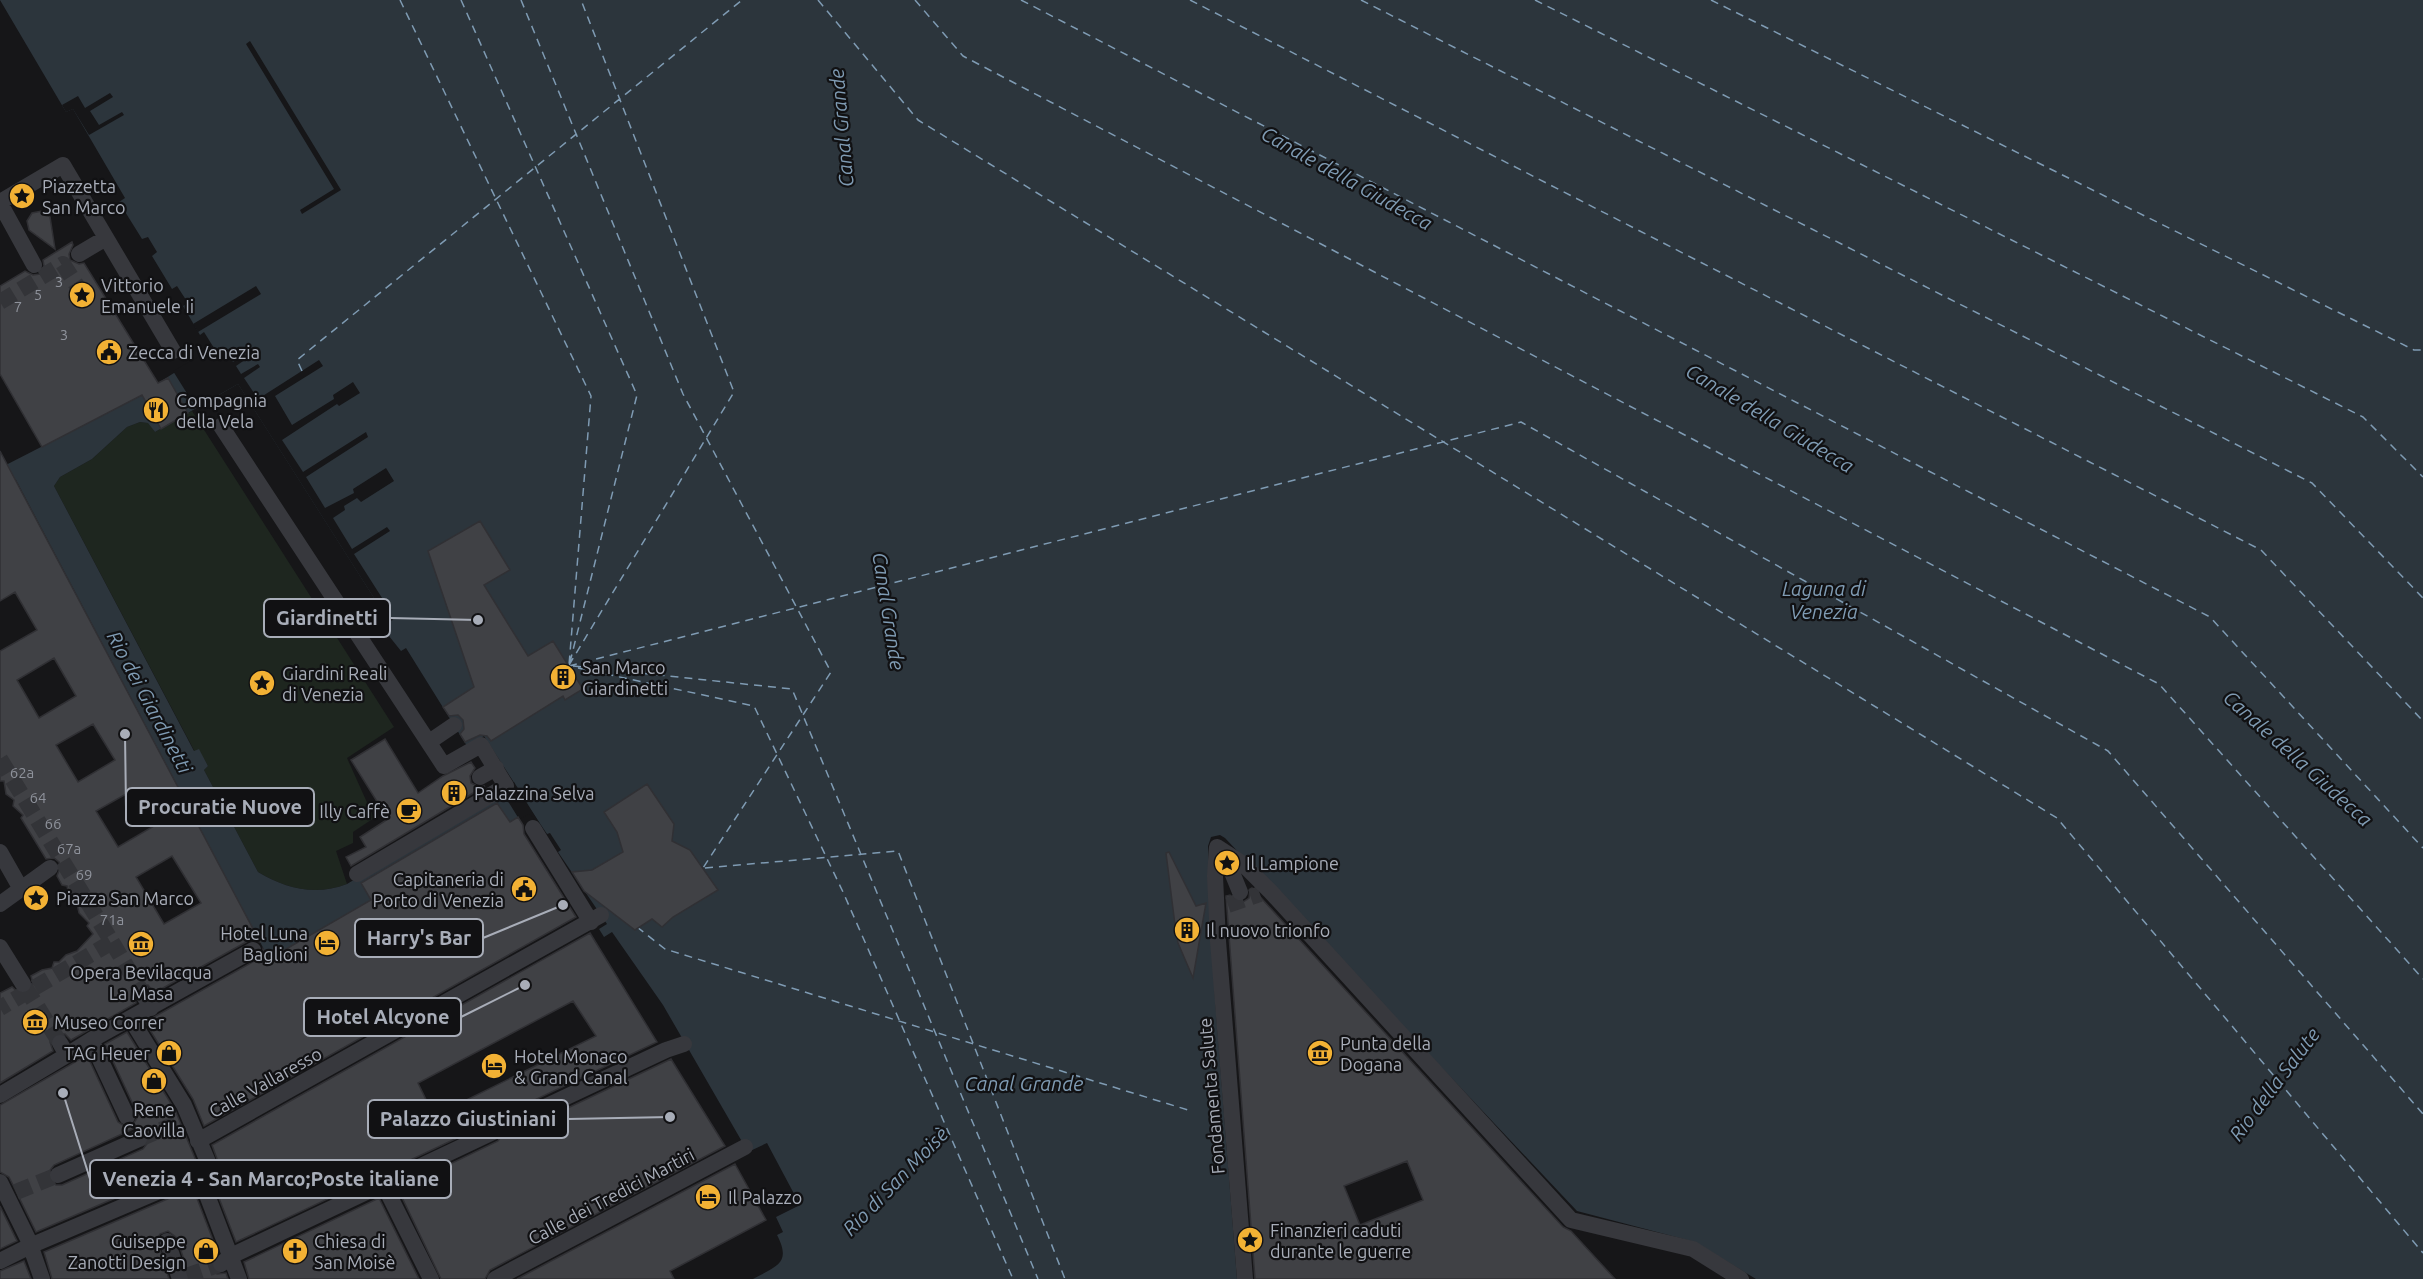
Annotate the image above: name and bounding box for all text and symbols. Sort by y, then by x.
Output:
water label: Canal Grande [824,68,858,188]
water label: Canale della Giudecca [1258,121,1437,235]
place label: Piazzetta San Marco [42,176,126,217]
place icon: Piazzetta San Marco [7,181,37,211]
house number: 3 [55,273,63,290]
place label: Vittorio Emanuele Ii [101,275,194,316]
place icon: Vittorio Emanuele Ii [67,280,97,310]
house number: 5 [34,286,42,303]
house number: 7 [14,298,22,315]
house number: 3 [60,326,68,343]
public building icon: Zecca di Venezia [94,337,124,367]
place label: Zecca di Venezia [128,342,260,362]
water label: Canale della Giudecca [1682,359,1858,477]
place label: Compagnia della Vela [176,390,267,431]
restaurant icon: Compagnia della Vela [141,395,171,425]
water label: Canal Grande [868,551,910,671]
water label: Laguna di Venezia [1782,577,1867,623]
callout: Giardinetti [264,599,390,637]
text: Giardinetti [276,606,378,629]
water label: Rio dei Giardinetti [103,627,198,778]
place label: San Marco Giardinetti [582,657,668,698]
building icon: San Marco Giardinetti [548,662,578,692]
place label: Giardini Reali di Venezia [282,663,388,704]
place icon: Giardini Reali di Venezia [247,668,277,698]
water label: Canale della Giudecca [2219,685,2377,831]
house number: 62a [10,764,34,781]
building icon: Palazzina Selva [439,778,469,808]
place label: Palazzina Selva [474,783,595,803]
callout: Procuratie Nuove [126,788,314,826]
house number: 64 [30,789,46,806]
text: Procuratie Nuove [138,795,302,818]
cafe icon: Illy Caffè [394,796,424,826]
place label: Illy Caffè [319,801,390,821]
house number: 66 [45,815,61,832]
house number: 67a [57,840,81,857]
place icon: Il Lampione [1212,848,1242,878]
place label: Il Lampione [1246,853,1339,873]
house number: 69 [76,866,92,883]
place label: Capitaneria di Porto di Venezia [373,869,504,910]
public building icon: Capitaneria di Porto di Venezia [509,874,539,904]
place icon: Piazza San Marco [21,883,51,913]
place label: Piazza San Marco [56,888,194,908]
house number: 71a [100,911,124,928]
building icon: Il nuovo trionfo [1172,915,1202,945]
callout: Harry's Bar [355,919,483,957]
place label: Il nuovo trionfo [1206,920,1330,940]
place label: Hotel Luna Baglioni [220,923,308,964]
text: Harry's Bar [367,926,472,949]
hotel icon: Hotel Luna Baglioni [312,928,342,958]
museum icon: Opera Bevilacqua La Masa [126,929,156,959]
place label: Opera Bevilacqua La Masa [70,962,212,1003]
callout: Hotel Alcyone [304,998,461,1036]
text: Hotel Alcyone [317,1005,449,1028]
museum icon: Museo Correr [20,1007,50,1037]
place label: Museo Correr [54,1012,164,1032]
street label: Fondamenta Salute [1194,1017,1228,1175]
water label: Rio della Salute [2224,1023,2324,1145]
place label: Punta della Dogana [1340,1033,1431,1074]
shop icon: TAG Heuer [154,1038,184,1068]
museum icon: Punta della Dogana [1305,1038,1335,1068]
place label: TAG Heuer [64,1043,150,1063]
street label: Calle Vallaresso [205,1043,325,1121]
place label: Hotel Monaco & Grand Canal [514,1046,628,1087]
hotel icon: Hotel Monaco & Grand Canal [479,1051,509,1081]
shop icon: Rene Caovilla [139,1066,169,1096]
water label: Canal Grande [965,1072,1083,1095]
place label: Rene Caovilla [123,1099,185,1140]
callout: Palazzo Giustiniani [368,1100,568,1138]
text: Palazzo Giustiniani [380,1107,556,1130]
water label: Rio di San Moisè [838,1122,952,1240]
street label: Calle dei Tredici Martiri [525,1144,697,1248]
callout: Venezia 4 - San Marco;Poste italiane [90,1160,451,1198]
text: Venezia 4 - San Marco;Poste italiane [103,1167,439,1190]
hotel icon: Il Palazzo [693,1182,723,1212]
place label: Il Palazzo [728,1187,802,1207]
place label: Finanzieri caduti durante le guerre [1270,1220,1411,1261]
place icon: Finanzieri caduti durante le guerre [1235,1225,1265,1255]
place label: Guiseppe Zanotti Design [68,1231,186,1272]
place label: Chiesa di San Moisè [314,1231,395,1272]
shop icon: Guiseppe Zanotti Design [191,1236,221,1266]
church icon: Chiesa di San Moisè [280,1236,310,1266]

